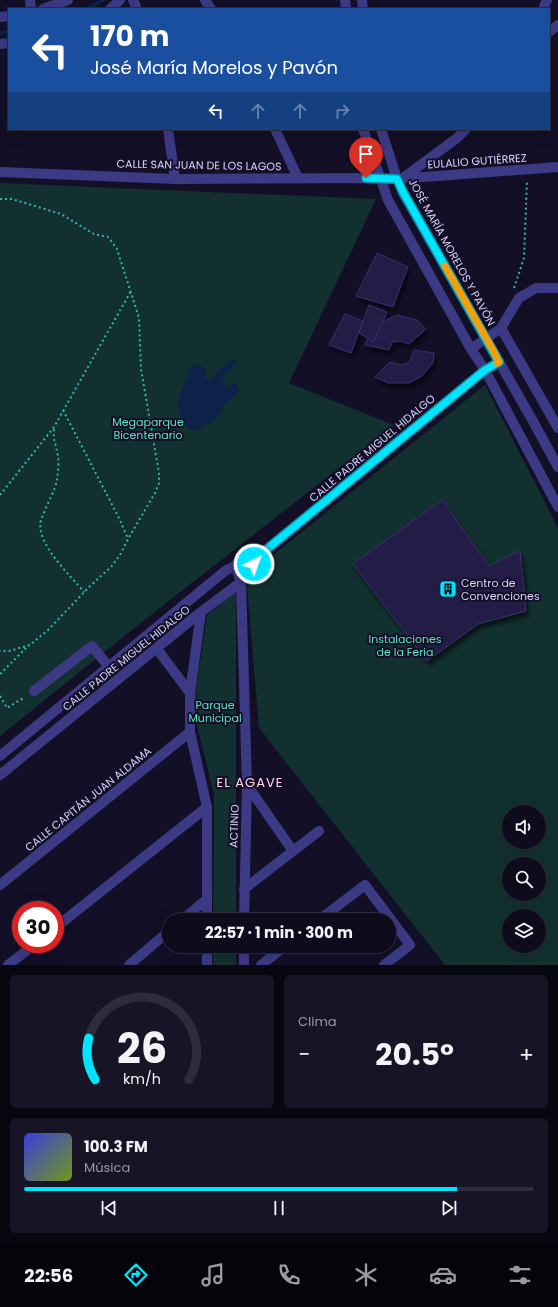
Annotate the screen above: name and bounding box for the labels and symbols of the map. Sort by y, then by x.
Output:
pin [349,137,383,178]
street label: EULALIO GUTIÉRREZ [427,150,527,172]
street label: CALLE SAN JUAN DE LOS LAGOS [116,156,282,174]
street label: JOSÉ MARÍA MORELOS Y PAVÓN [405,175,499,329]
street label: CALLE PADRE MIGUEL HIDALGO [306,390,439,505]
park label: Megaparque Bicentenario [112,414,184,443]
position arrow [233,543,275,585]
place label: Centro de Convenciones [461,575,540,604]
building icon: Centro de Convenciones [438,579,458,599]
street label: CALLE PADRE MIGUEL HIDALGO [59,601,193,714]
park label: Instalaciones de la Feria [368,631,442,660]
park label: Parque Municipal [188,697,242,726]
street label: CALLE CAPITÁN JUAN ALDAMA [21,743,155,855]
district label: EL AGAVE [217,773,283,792]
street label: ACTINIO [225,804,243,848]
speed limit sign: 30 [12,901,64,953]

